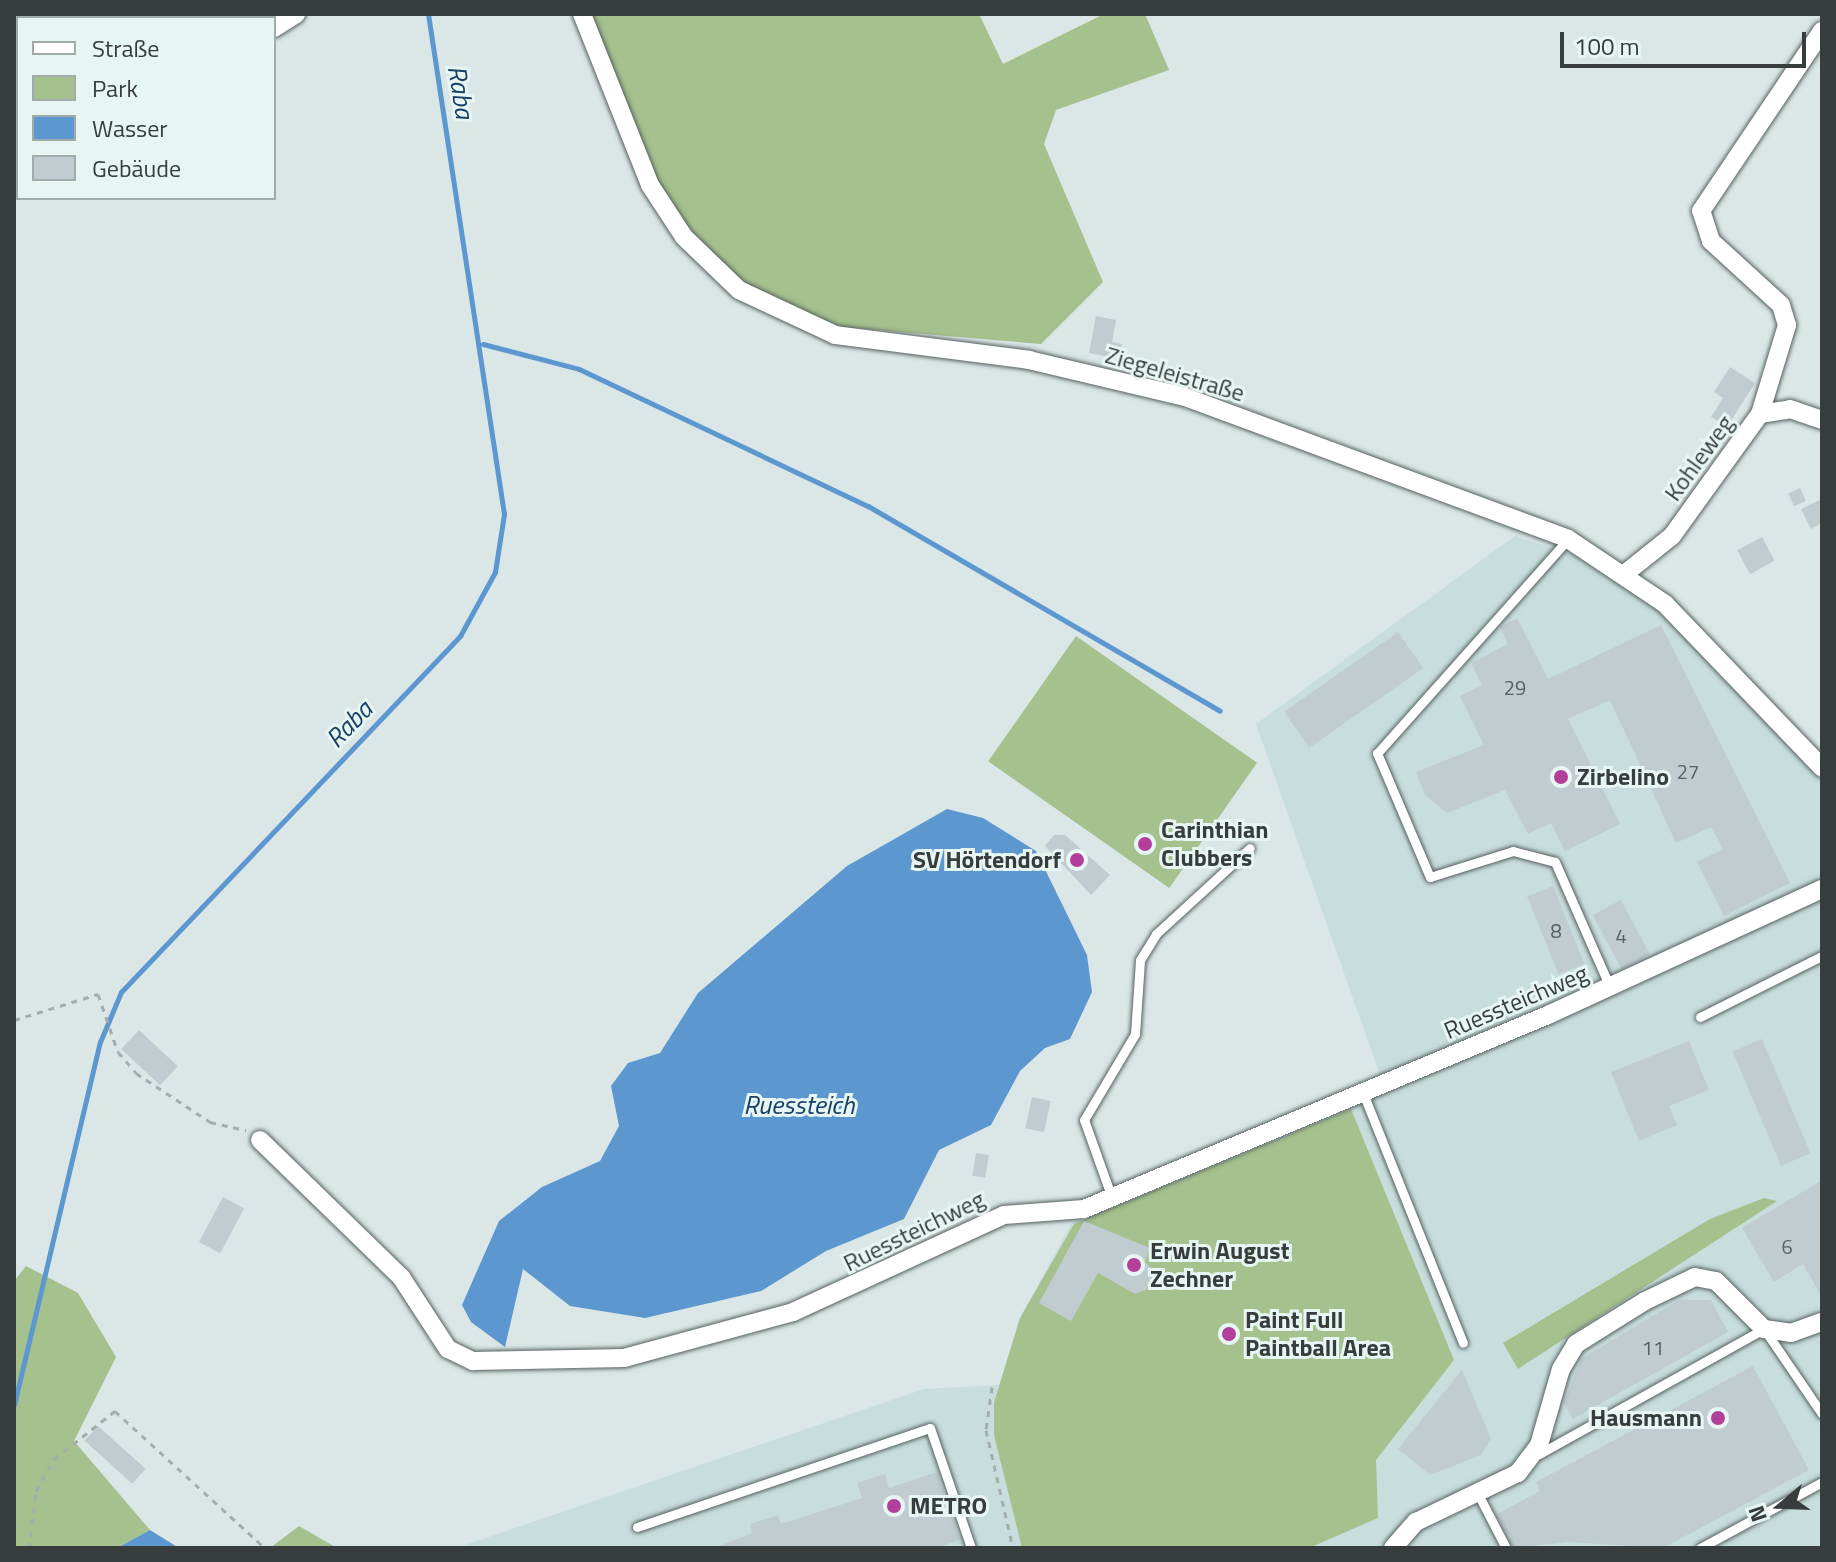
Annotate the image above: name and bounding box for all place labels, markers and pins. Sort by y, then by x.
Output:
place label: Zirbelino [1577,763,1669,791]
marker: Zirbelino [1552,768,1570,786]
place label: Carinthian Clubbers [1161,816,1268,872]
marker: Carinthian Clubbers [1136,835,1154,853]
place label: SV Hörtendorf [913,846,1061,874]
marker: SV Hörtendorf [1068,851,1086,869]
place label: Erwin August Zechner [1150,1237,1289,1293]
marker: Erwin August Zechner [1125,1256,1143,1274]
place label: Paint Full Paintball Area [1245,1306,1391,1362]
marker: Paint Full Paintball Area [1220,1325,1238,1343]
place label: Hausmann [1590,1404,1702,1432]
marker: Hausmann [1709,1409,1727,1427]
place label: METRO [910,1492,987,1520]
marker: METRO [885,1497,903,1515]

